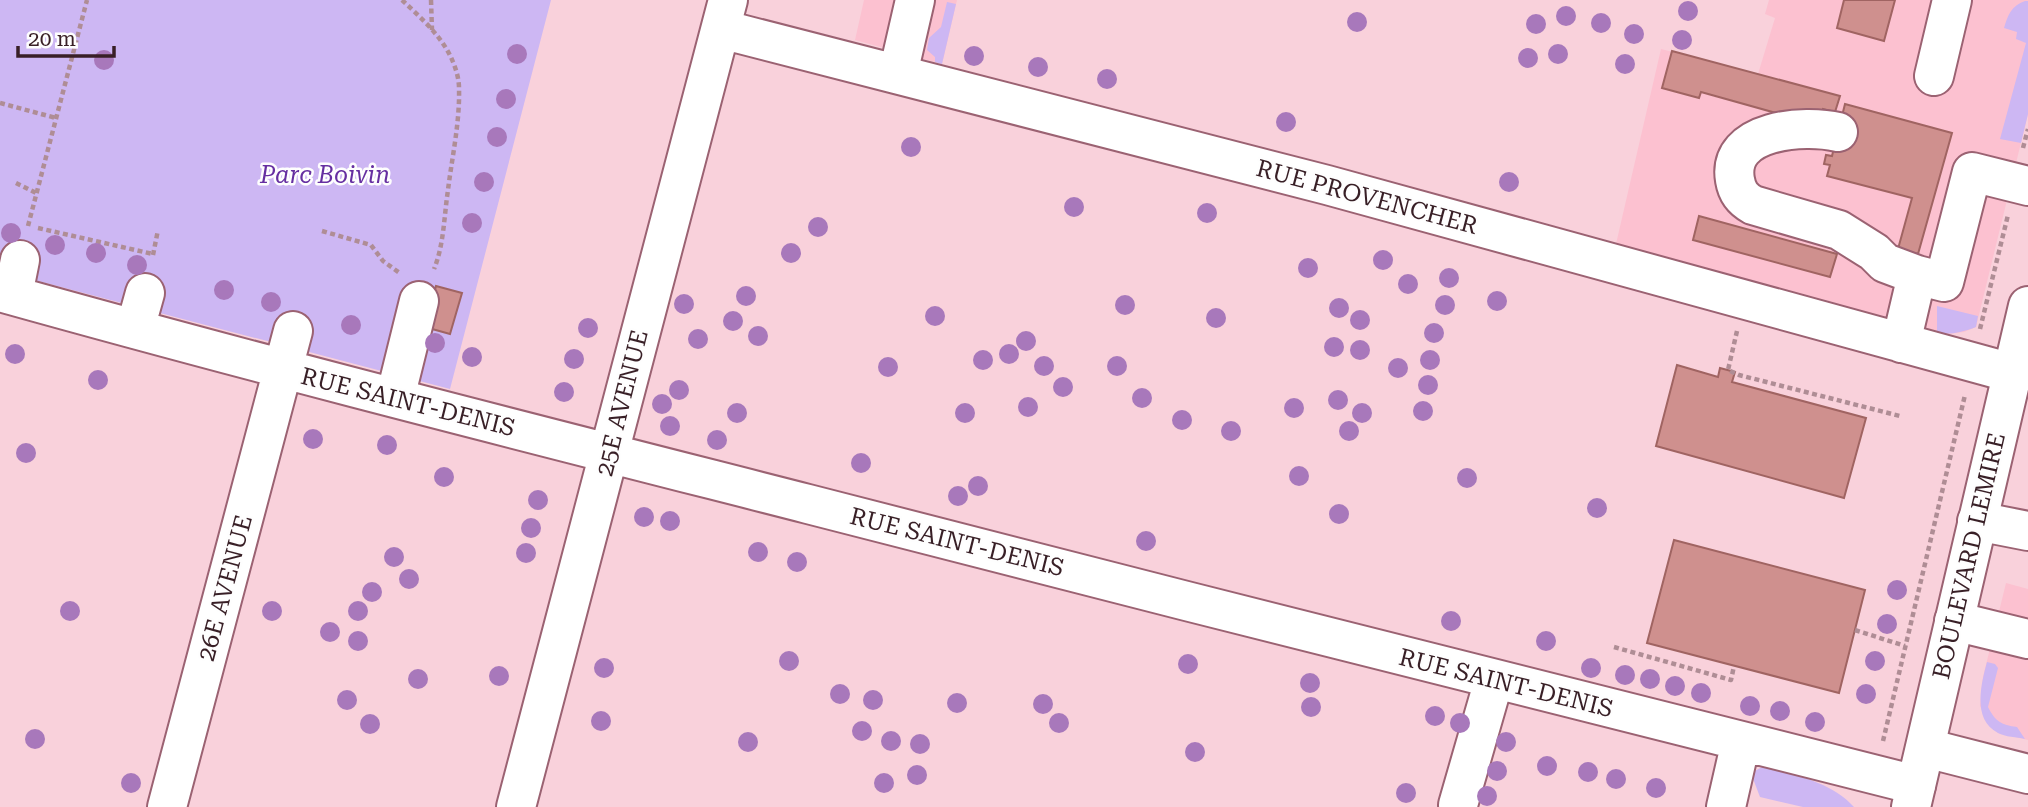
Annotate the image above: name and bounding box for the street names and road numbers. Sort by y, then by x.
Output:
street label: RUE PROVENCHER [1253,154,1481,240]
street label: 25E AVENUE [590,327,654,479]
street label: RUE SAINT-DENIS [298,362,518,442]
street label: BOULEVARD LEMIRE [1927,430,2011,682]
street label: RUE SAINT-DENIS [847,502,1067,582]
street label: 26E AVENUE [192,512,258,664]
street label: RUE SAINT-DENIS [1396,643,1616,723]

